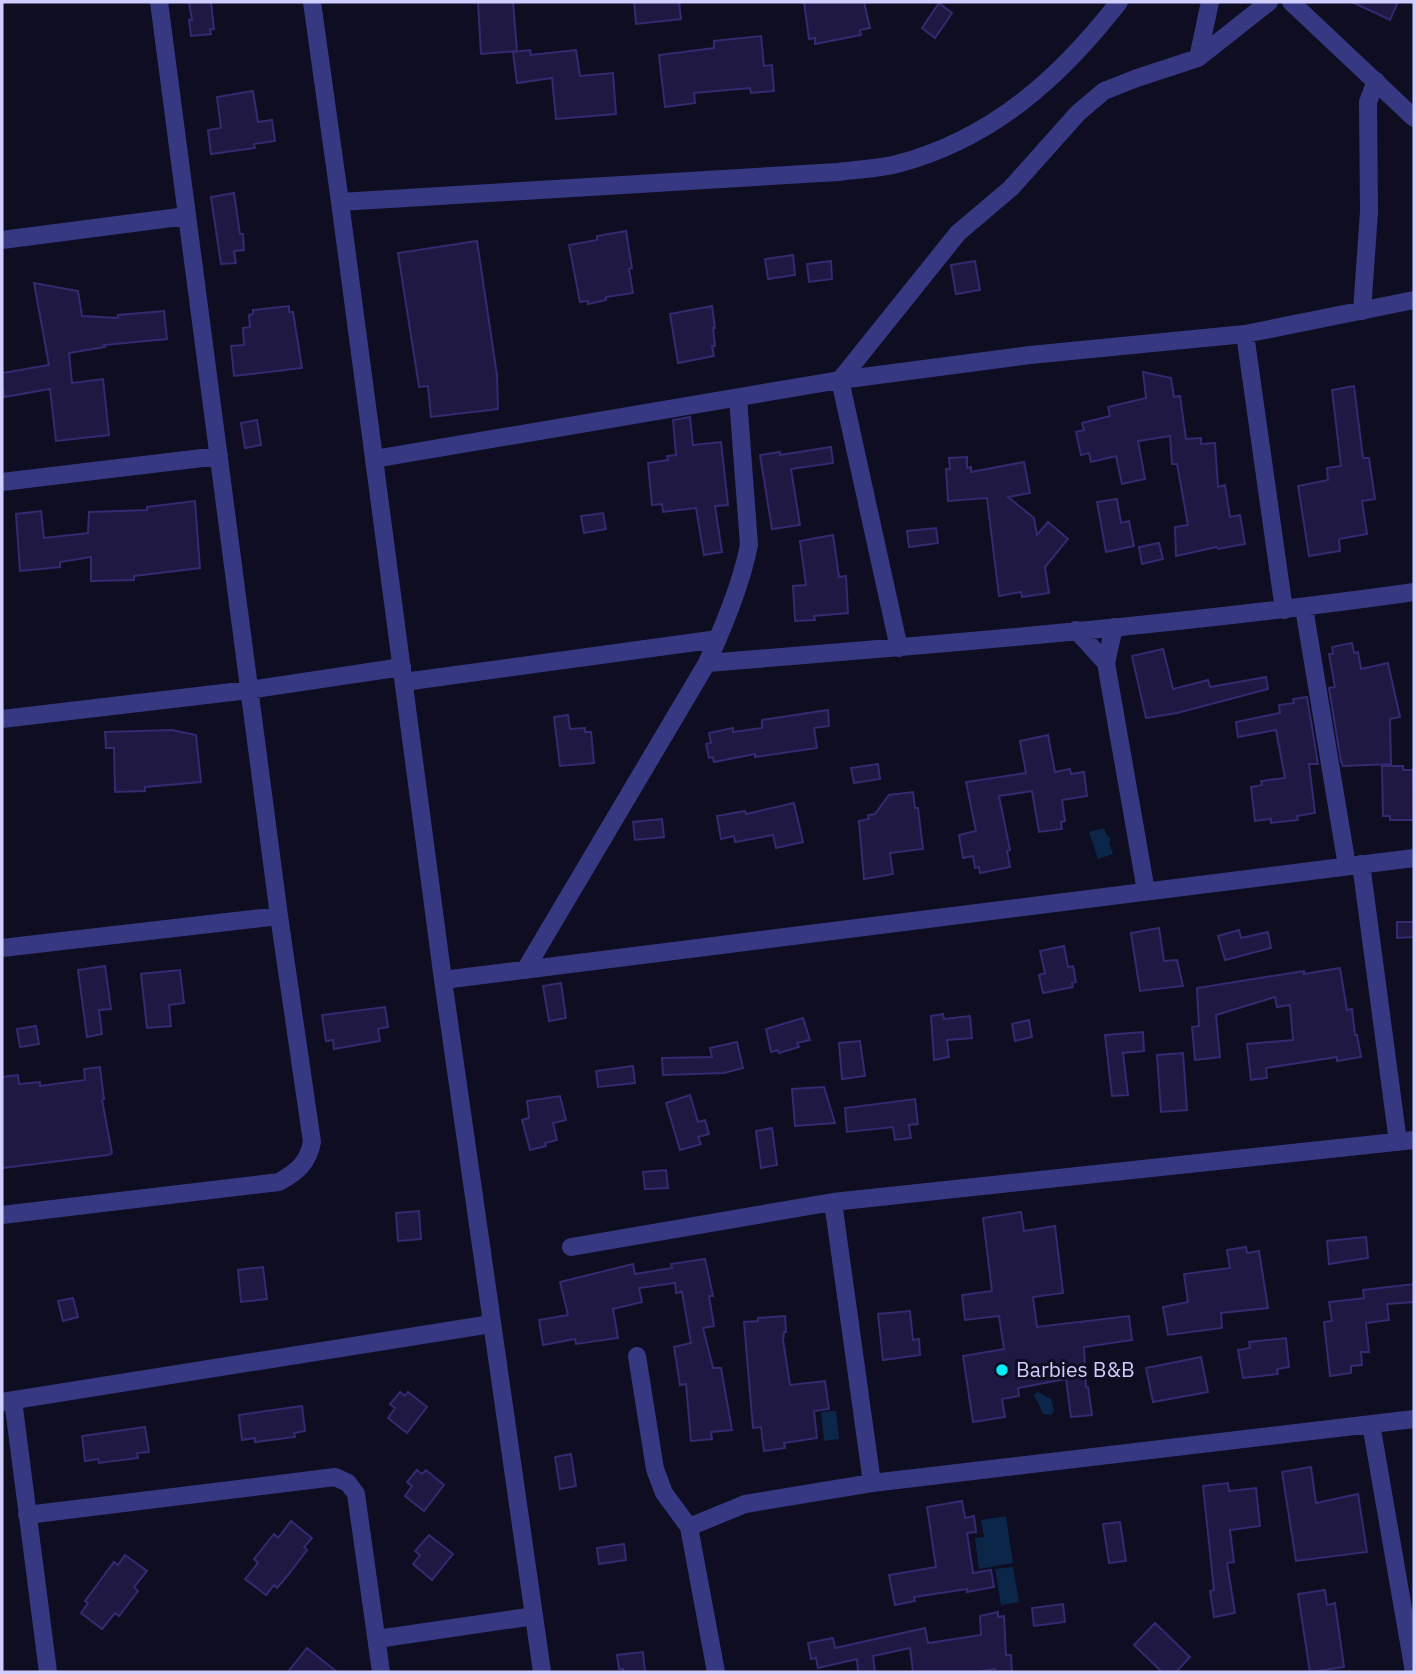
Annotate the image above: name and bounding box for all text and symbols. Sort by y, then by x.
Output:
place label: Barbies B&B [1016,1355,1135,1383]
marker: Barbies B&B [994,1362,1010,1378]

